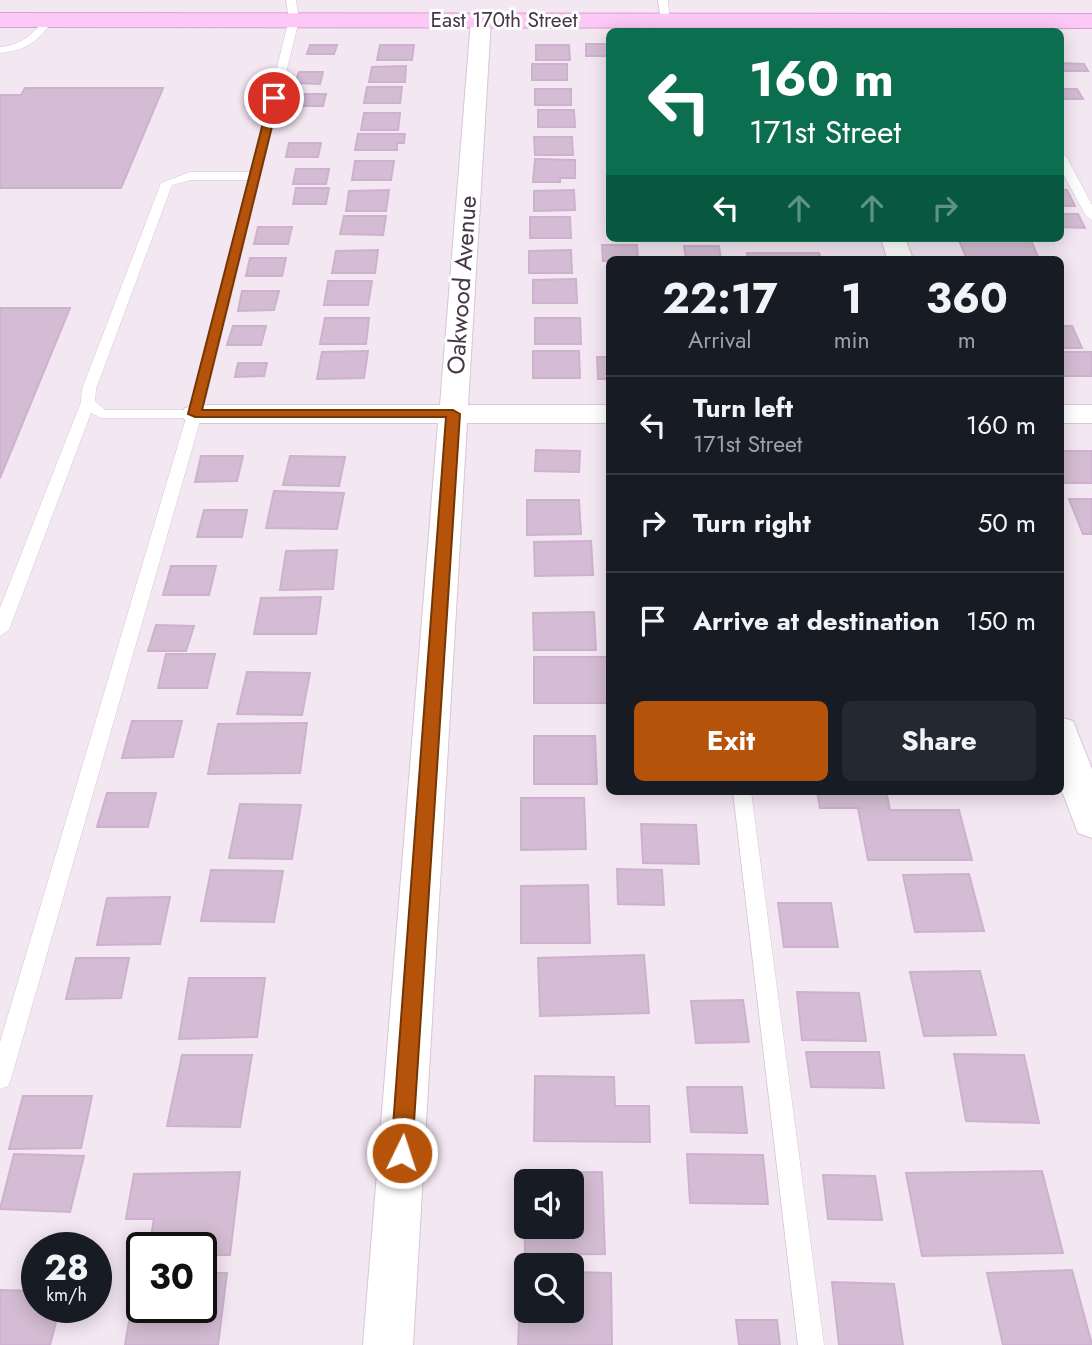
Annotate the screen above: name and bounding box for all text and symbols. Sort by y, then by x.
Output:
street label: East 170th Street [431,5,578,35]
text: 160 m [749,44,894,114]
icon: left [634,56,725,147]
pin [244,68,304,128]
icon: arrive [255,79,293,117]
text: 171st Street [749,109,901,155]
icon: left [707,189,745,227]
icon: ahead [780,189,818,227]
icon: ahead [853,189,891,227]
icon: right [926,189,964,227]
street label: Oakwood Avenue [438,194,485,376]
text: 22:17 [662,268,778,329]
text: 1 [841,268,862,329]
text: 360 [926,268,1008,329]
text: Arrival [688,323,752,357]
text: min [834,323,870,357]
text: m [958,323,976,357]
text: Turn left [693,389,793,427]
icon: left [634,406,672,444]
text: 160 m [966,406,1036,444]
text: 171st Street [693,427,802,461]
icon: right [634,504,672,542]
text: Turn right [693,504,811,542]
text: 50 m [978,504,1036,542]
icon: arrive [634,602,672,640]
text: Arrive at destination [693,602,940,640]
text: 150 m [966,602,1036,640]
button: Exit [634,701,828,781]
button: Share [842,701,1036,781]
position arrow [365,1116,439,1190]
map controls [514,1169,584,1323]
button: sound [514,1169,584,1239]
speed limit sign: 30 [126,1232,217,1323]
text: 28 [44,1243,89,1293]
button: search [514,1253,584,1323]
text: km/h [46,1282,87,1308]

